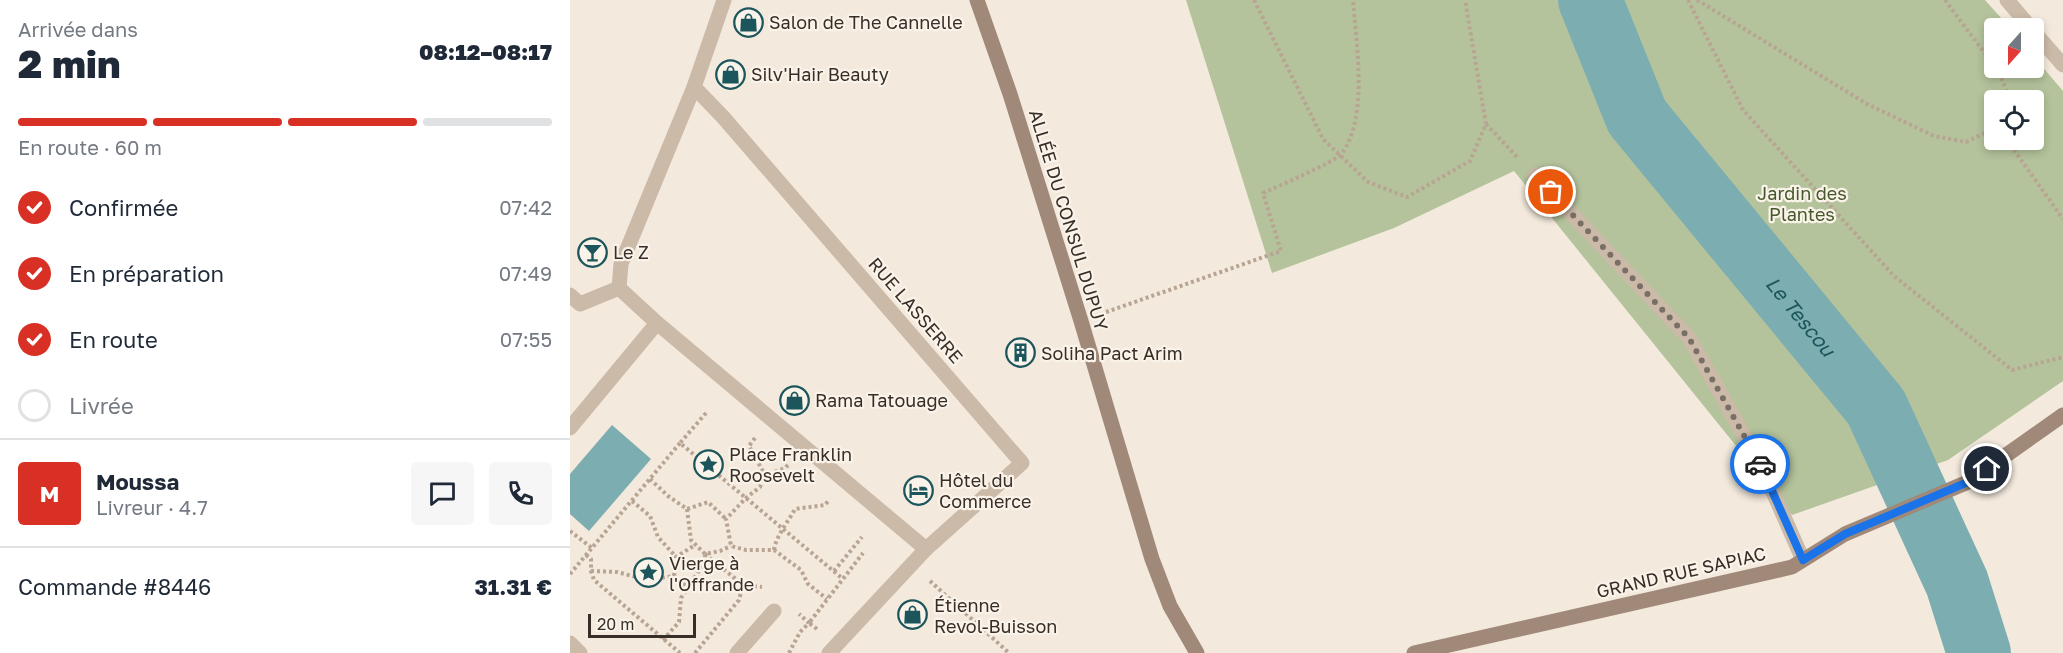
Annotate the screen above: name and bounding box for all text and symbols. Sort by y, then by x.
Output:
shop icon: Salon de The Cannelle [732,6,764,38]
place label: Salon de The Cannelle [769,11,963,33]
text: Arrivée dans [18,17,138,41]
north arrow [1984,18,2044,78]
map controls [1984,18,2044,150]
text: 08:12–08:17 [419,38,552,65]
text: 2 min [18,40,121,87]
shop icon: Silv'Hair Beauty [714,58,746,90]
place label: Silv'Hair Beauty [751,63,889,85]
button: locate [1984,90,2044,150]
street label: ALLÉE DU CONSUL DUPUY [1025,107,1113,334]
text: En route · 60 m [18,135,162,159]
pin [1525,166,1576,217]
icon: bag [1534,175,1567,208]
park label: Jardin des Plantes [1757,182,1847,225]
icon: check [18,191,51,224]
text: Confirmée [69,194,178,221]
text: 07:42 [499,195,552,219]
bar icon: Le Z [576,236,608,268]
place label: Le Z [613,241,649,263]
street label: RUE LASSERRE [864,253,968,367]
icon: check [18,257,51,290]
text: En préparation [69,260,224,287]
text: 07:49 [499,261,552,285]
water label: Le Tescou [1761,271,1842,362]
icon: check [18,323,51,356]
text: En route [69,326,158,353]
text: 07:55 [500,327,552,351]
building icon: Soliha Pact Arim [1004,337,1036,369]
place label: Soliha Pact Arim [1041,342,1183,364]
shop icon: Rama Tatouage [778,384,810,416]
place label: Rama Tatouage [815,389,948,411]
text: Livrée [69,392,134,419]
courier [1730,434,1790,494]
place label: Place Franklin Roosevelt [729,443,852,486]
pin [1961,443,2012,494]
place icon: Place Franklin Roosevelt [692,448,724,480]
icon: car [1744,448,1777,481]
icon: home [1970,452,2003,485]
button: chat [411,462,474,525]
button: phone [489,462,552,525]
text: Moussa [96,468,179,495]
place label: Hôtel du Commerce [939,469,1031,512]
hotel icon: Hôtel du Commerce [902,474,934,506]
text: M [40,480,59,507]
text: Livreur · 4.7 [96,495,208,519]
street label: GRAND RUE SAPIAC [1594,542,1768,602]
place label: Vierge à l'Offrande [669,552,754,595]
place icon: Vierge à l'Offrande [632,557,664,589]
text: Commande #8446 [18,573,211,600]
text: 31.31 € [474,573,552,600]
place label: Étienne Revol-Buisson [934,594,1057,637]
shop icon: Étienne Revol-Buisson [897,599,929,631]
scale bar [588,611,696,638]
text: 20 m [597,614,634,634]

